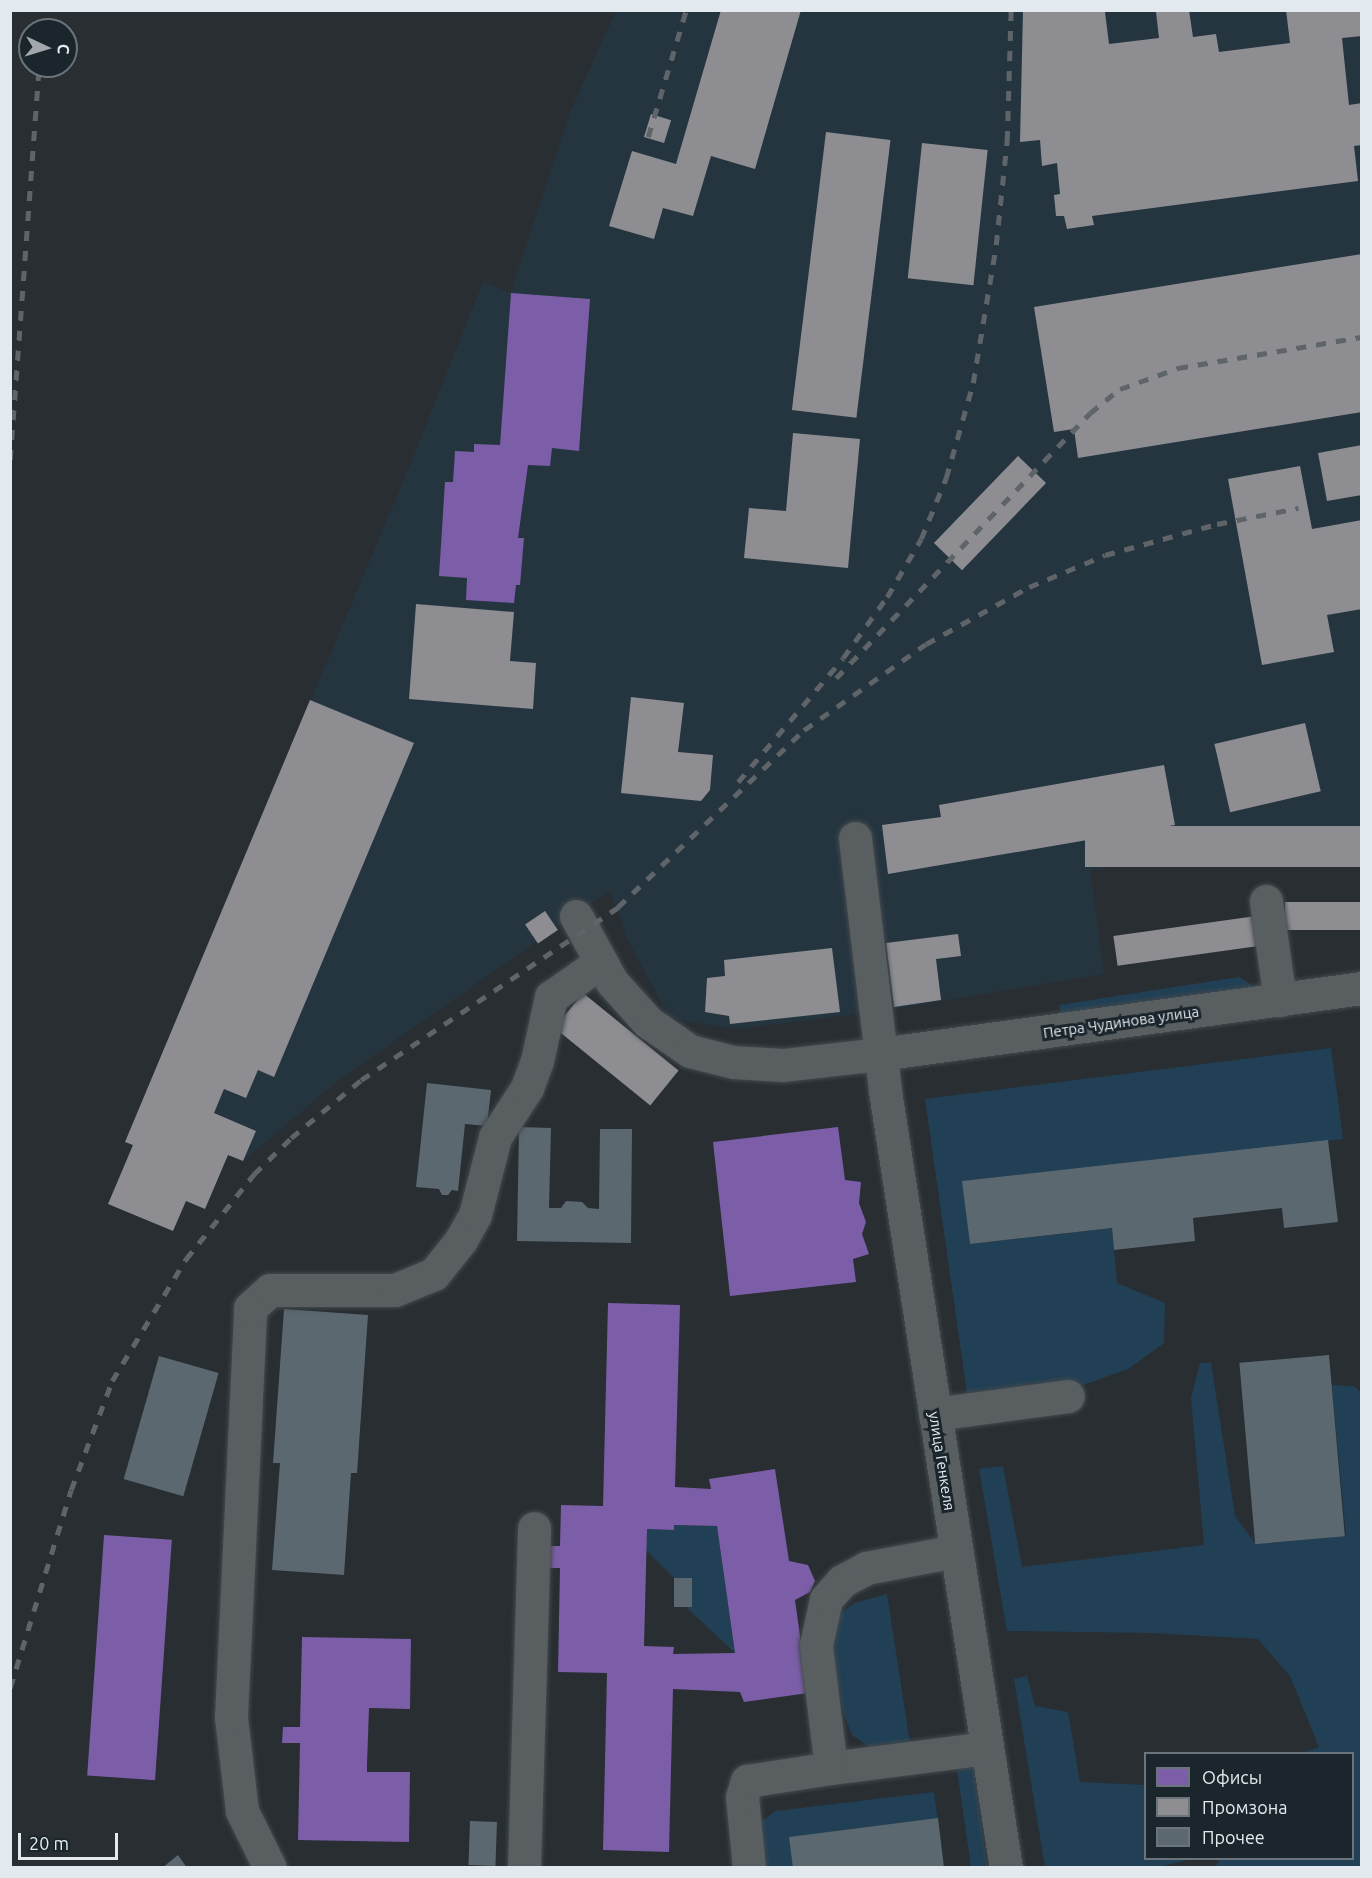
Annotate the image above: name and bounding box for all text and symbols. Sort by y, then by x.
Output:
north arrow [18,18,78,78]
text: С [55,43,73,55]
street label: Петра Чудинова улица [1042,1002,1200,1042]
street label: улица Генкеля [925,1410,959,1512]
legend [1144,1752,1354,1860]
text: Офисы [1202,1767,1262,1787]
text: Промзона [1202,1797,1287,1817]
scale bar [21,1821,122,1859]
text: Прочее [1202,1827,1265,1847]
text: 20 m [29,1833,69,1853]

